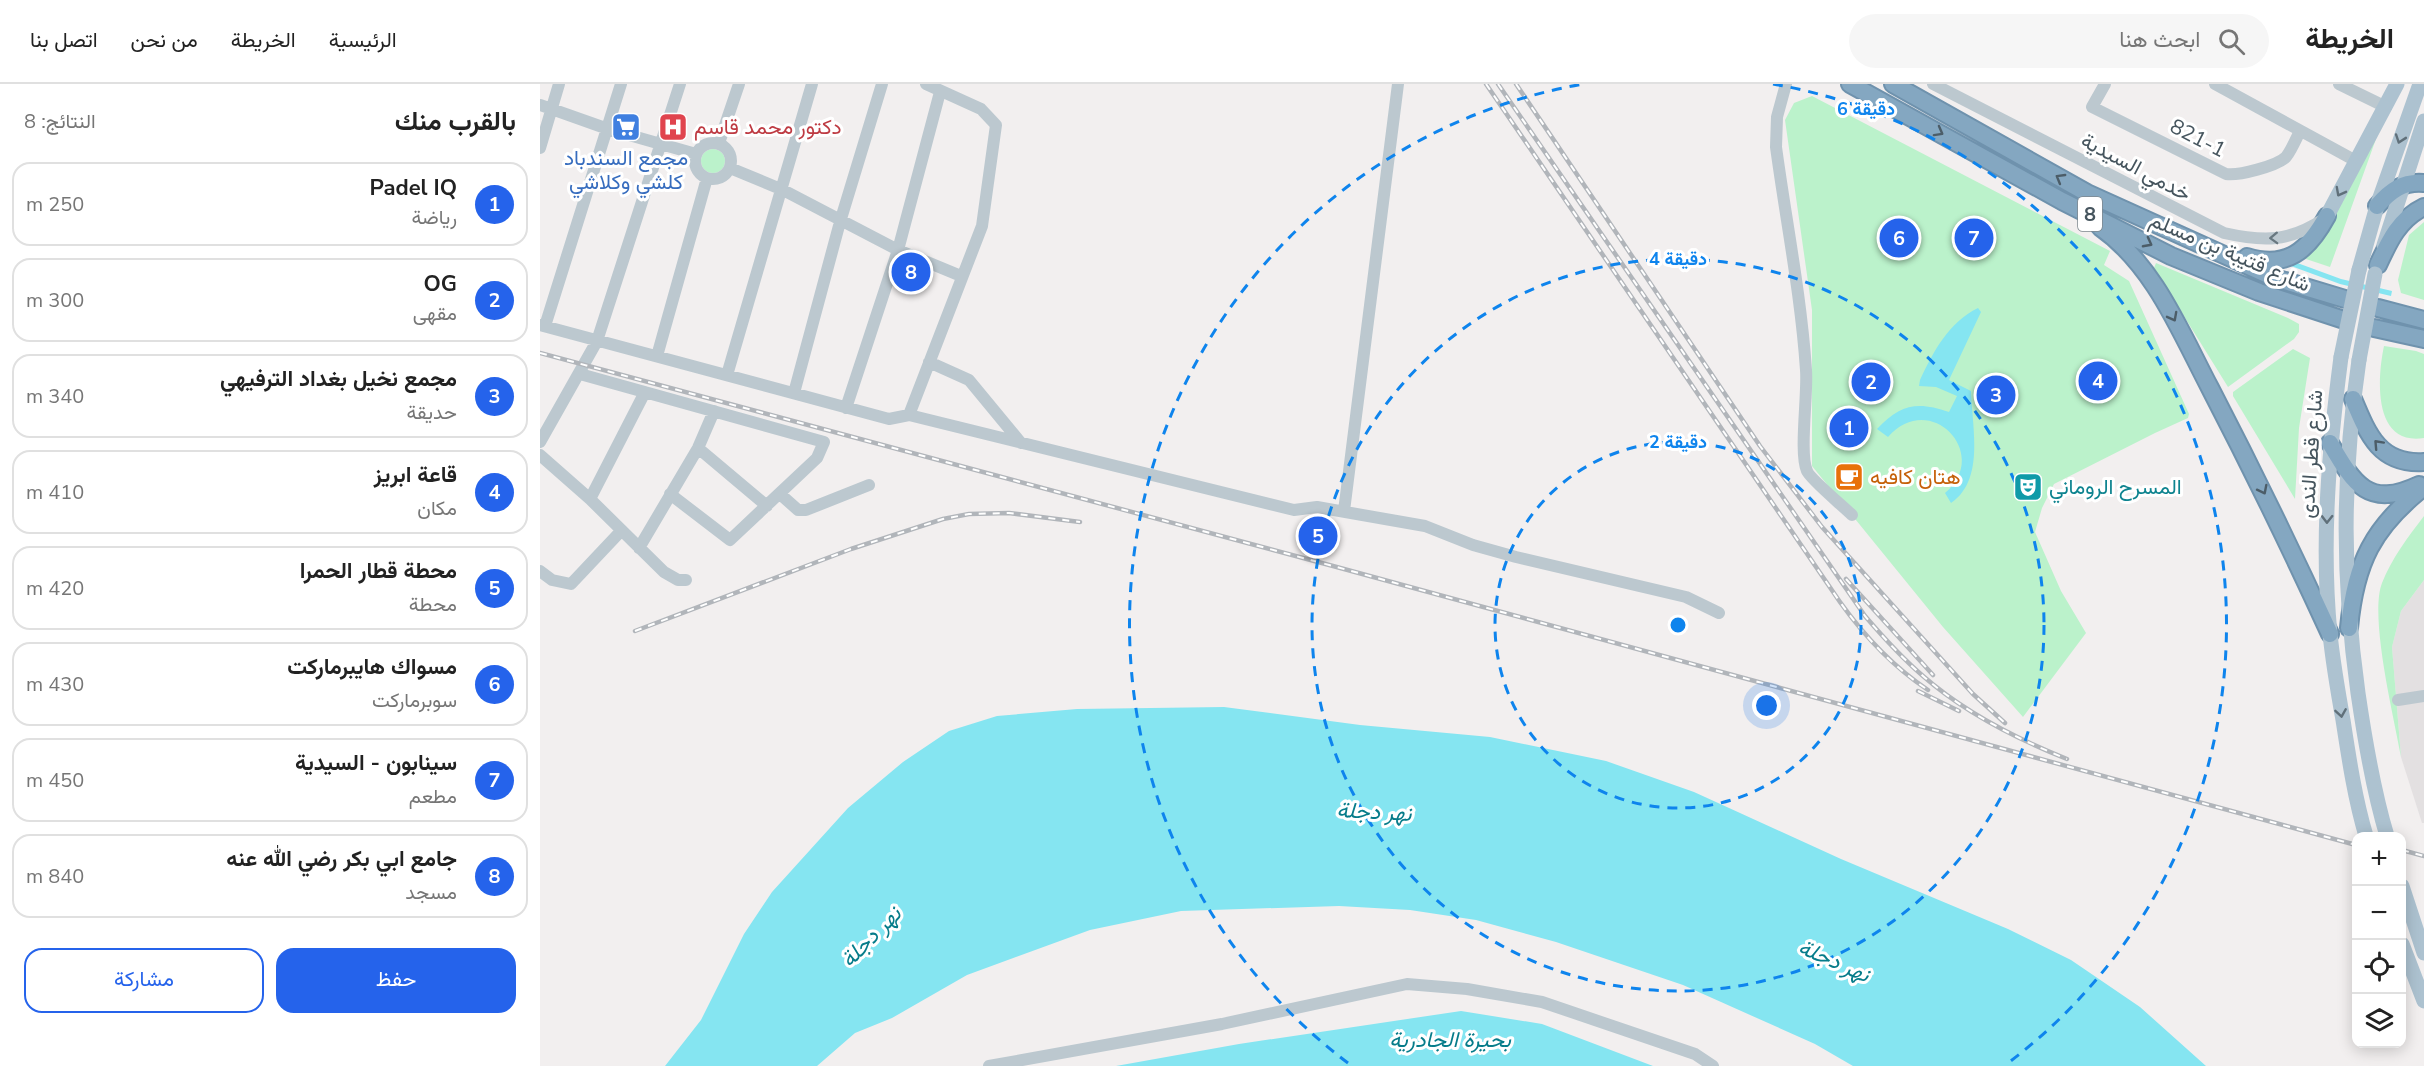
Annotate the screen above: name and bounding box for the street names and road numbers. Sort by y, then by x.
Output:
street label: 821-1 [2165,112,2231,164]
street label: خدمي السيدية [2075,126,2196,210]
road number: 8 [2078,197,2102,231]
street label: شارع قتيبة بن مسلم [2146,206,2314,298]
street label: شارع قطر الندى [2293,389,2329,519]

